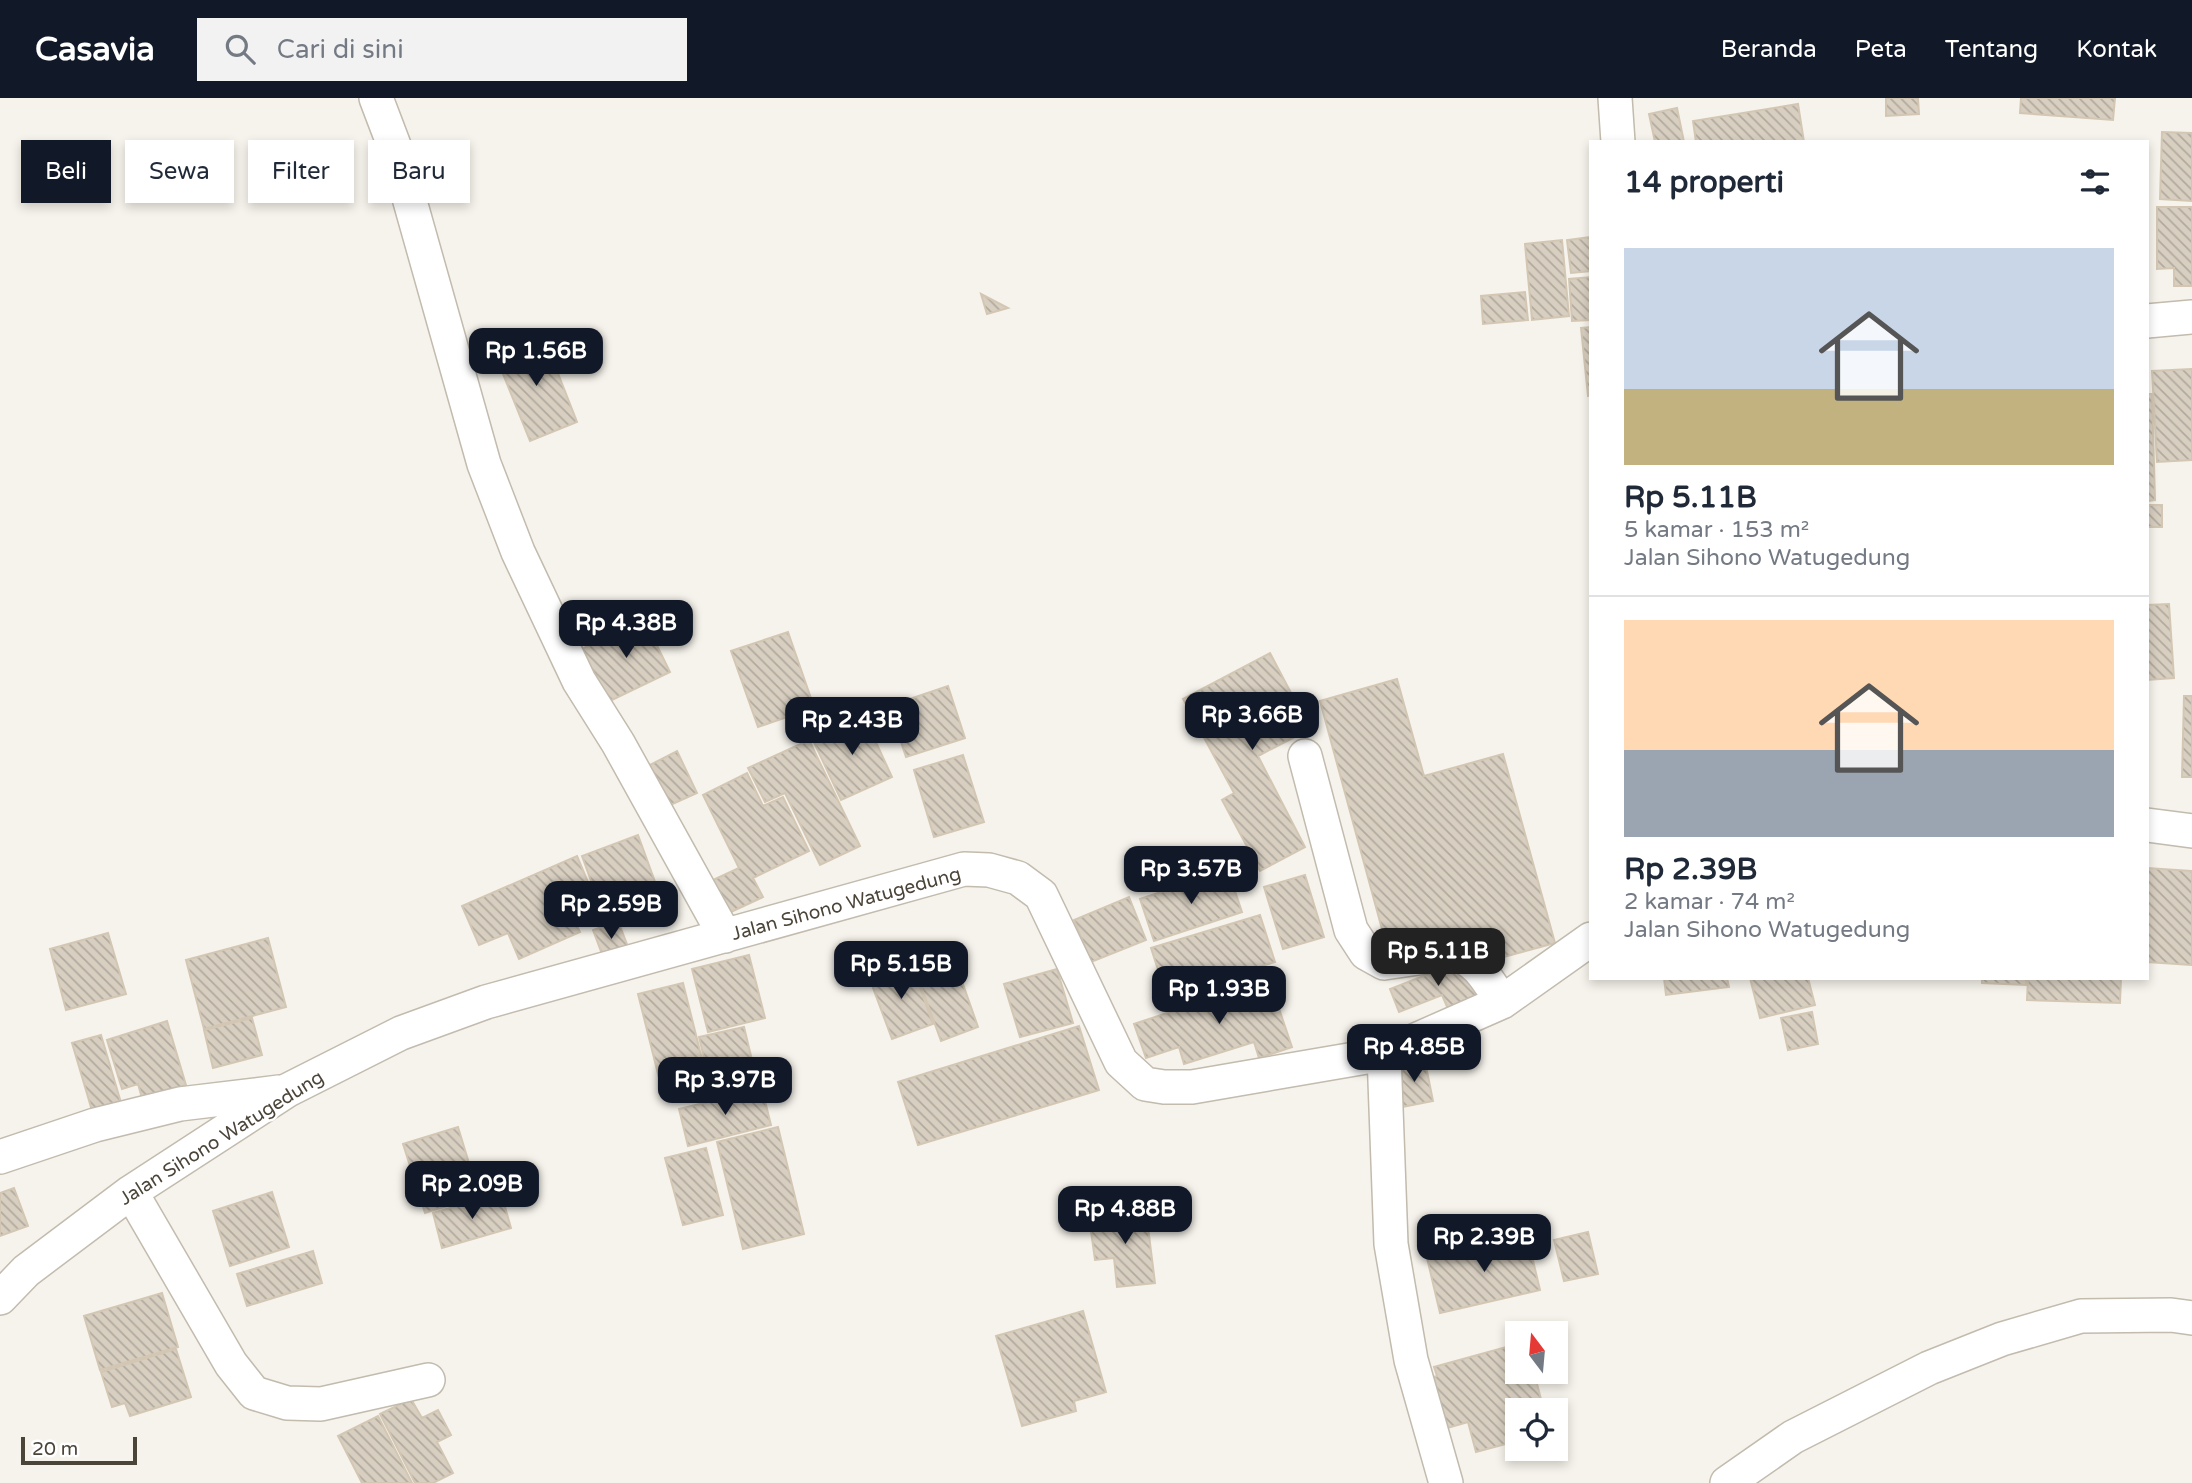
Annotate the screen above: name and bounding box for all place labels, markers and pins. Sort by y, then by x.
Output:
pin: Rp 1.56B [464,328,608,388]
pin: Rp 4.38B [554,601,698,660]
pin: Rp 3.66B [1180,692,1324,752]
pin: Rp 2.43B [780,698,924,757]
pin: Rp 3.57B [1119,846,1263,906]
pin: Rp 2.59B [539,882,683,941]
pin: Rp 5.11B [1366,928,1510,988]
pin: Rp 5.15B [829,942,973,1001]
pin: Rp 1.93B [1147,967,1291,1026]
pin: Rp 4.85B [1342,1024,1486,1084]
pin: Rp 3.97B [653,1058,797,1117]
pin: Rp 2.09B [400,1162,544,1221]
pin: Rp 4.88B [1053,1186,1197,1246]
pin: Rp 2.39B [1412,1214,1556,1274]

